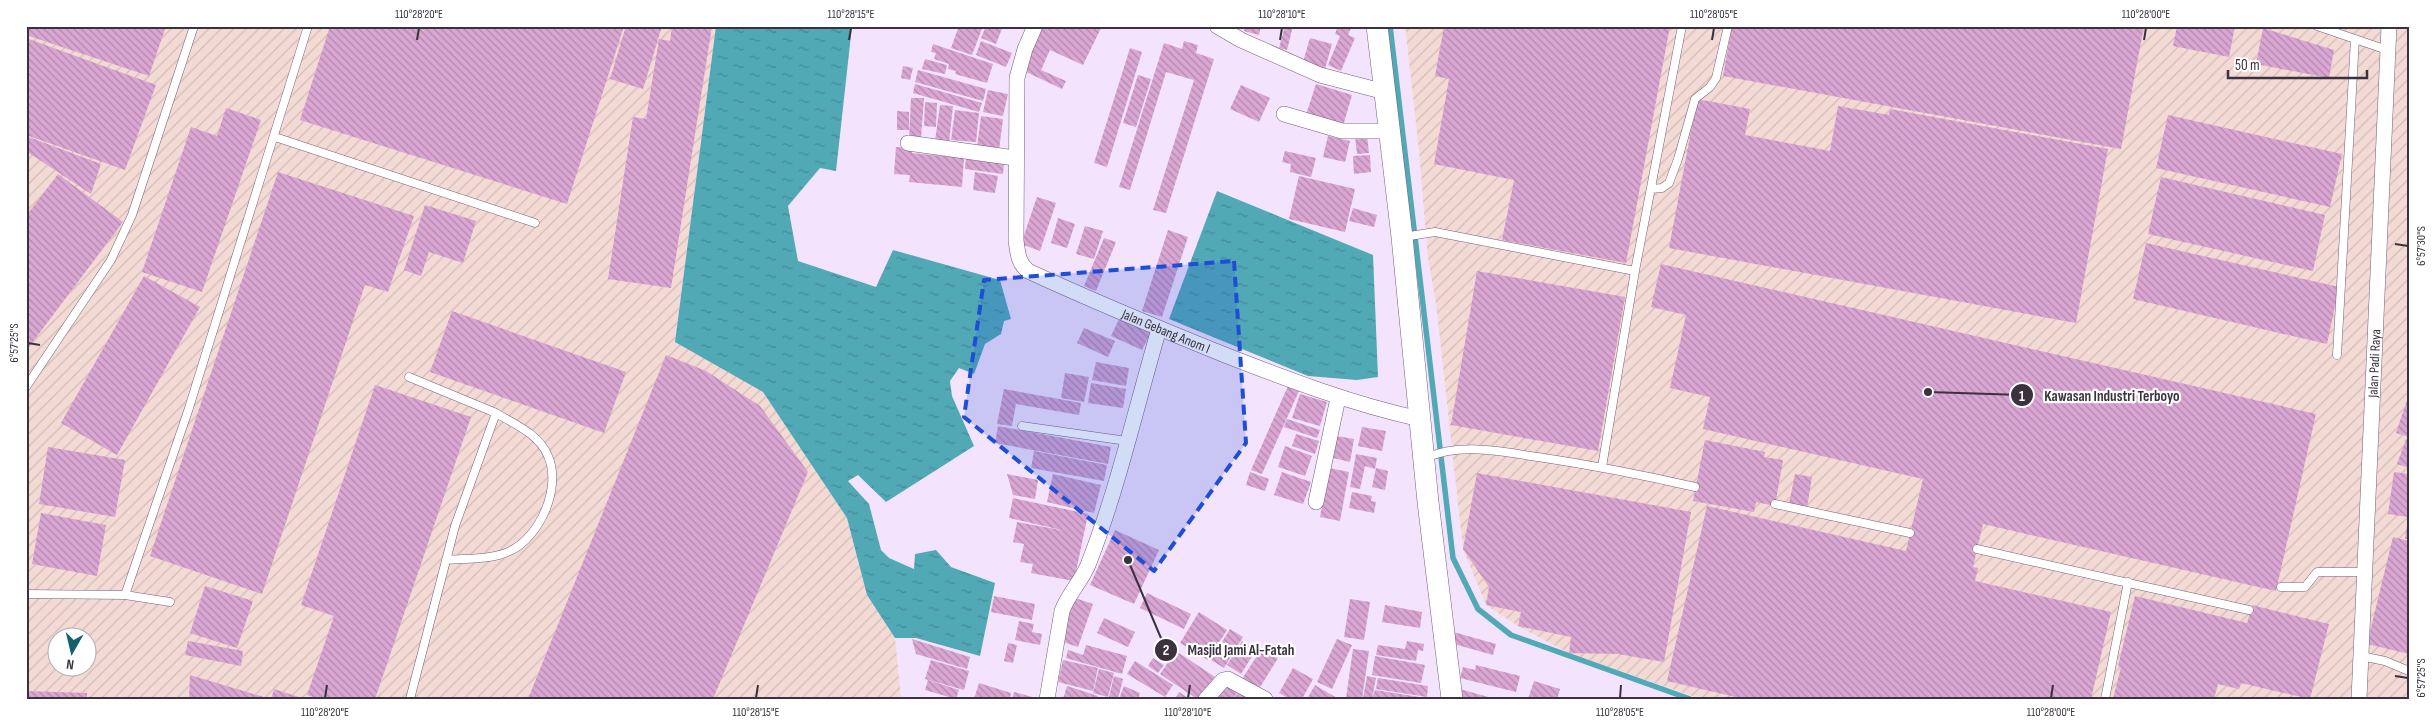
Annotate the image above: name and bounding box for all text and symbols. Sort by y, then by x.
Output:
text: 110°28'20"E [395,7,443,22]
text: 110°28'15"E [828,7,874,22]
text: 110°28'10"E [1258,7,1306,22]
text: 110°28'05"E [1690,7,1738,22]
text: 110°28'00"E [2122,7,2170,22]
scale bar [2228,48,2366,80]
text: 50 m [2235,56,2260,75]
text: 6°57'30"S [2414,226,2429,266]
street label: Jalan Gebang Anom I [1118,305,1213,357]
text: 6°57'25"S [7,323,22,363]
street label: Jalan Padi Raya [2364,329,2384,399]
callout: Kawasan Industri Terboyo [2010,380,2190,410]
text: 1 [2019,387,2025,406]
text: Kawasan Industri Terboyo [2044,387,2180,406]
north arrow [48,628,98,678]
callout: Masjid Jami Al-Fatah [1153,635,1305,665]
text: 2 [1163,641,1169,660]
text: Masjid Jami Al-Fatah [1188,641,1294,660]
text: N [65,655,75,673]
text: 6°57'25"S [2414,658,2429,698]
text: 110°28'20"E [301,705,349,720]
text: 110°28'15"E [733,705,779,720]
text: 110°28'10"E [1164,705,1212,720]
text: 110°28'05"E [1596,705,1644,720]
text: 110°28'00"E [2027,705,2075,720]

